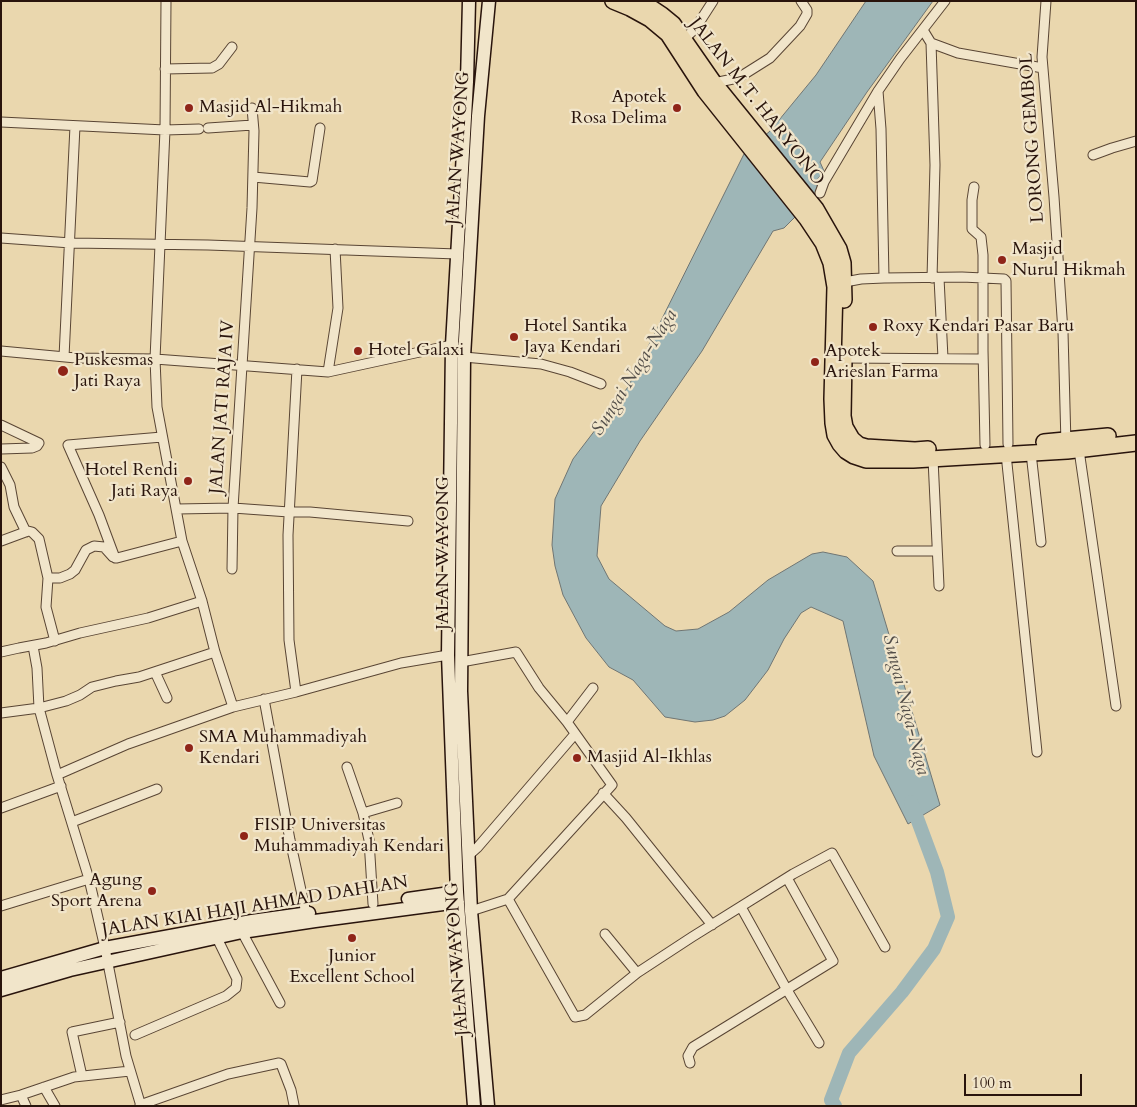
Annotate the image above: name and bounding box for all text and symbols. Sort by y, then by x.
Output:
street label: JALAN M.T. HARYONO [684,14,828,190]
street label: LORONG GEMBOL [1016,53,1050,223]
street label: JALAN WAYONG [443,70,475,226]
place label: Apotek Rosa Delima [571,87,667,130]
place label: Masjid Al-Hikmah [199,97,342,119]
marker: Masjid Al-Hikmah [183,102,195,114]
marker: Apotek Rosa Delima [671,102,683,114]
place label: Masjid Nurul Hikmah [1012,239,1126,282]
marker: Masjid Nurul Hikmah [996,254,1008,266]
water label: Sungai Naga-Naga [587,306,683,440]
place label: Hotel Santika Jaya Kendari [524,316,627,358]
place label: Roxy Kendari Pasar Baru [883,316,1074,338]
street label: JALAN JATI RAJA IV [206,319,240,495]
marker: Roxy Kendari Pasar Baru [867,321,879,333]
marker: Hotel Santika Jaya Kendari [508,331,520,343]
place label: Hotel Galaxi [368,340,464,362]
place label: Apotek Arieslan Farma [825,341,939,384]
marker: Hotel Galaxi [352,345,364,357]
place label: Puskesmas Jati Raya [74,350,153,392]
marker: Apotek Arieslan Farma [809,356,821,368]
marker: Puskesmas Jati Raya [56,364,70,378]
place label: Hotel Rendi Jati Raya [84,460,178,502]
marker: Hotel Rendi Jati Raya [182,475,194,487]
street label: JALAN WAYONG [433,476,455,630]
water label: Sungai Naga-Naga [876,632,934,778]
place label: SMA Muhammadiyah Kendari [199,727,367,770]
marker: SMA Muhammadiyah Kendari [183,742,195,754]
place label: Masjid Al-Ikhlas [587,747,712,769]
marker: Masjid Al-Ikhlas [571,752,583,764]
place label: FISIP Universitas Muhammadiyah Kendari [254,815,444,858]
marker: FISIP Universitas Muhammadiyah Kendari [238,830,250,842]
place label: Agung Sport Arena [51,870,142,912]
street label: JALAN KIAI HAJI AHMAD DAHLAN [100,872,410,942]
street label: JALAN WAYONG [442,881,474,1037]
marker: Agung Sport Arena [146,885,158,897]
marker: Junior Excellent School [346,932,358,944]
place label: Junior Excellent School [289,946,415,989]
scale bar [967,1064,1084,1096]
text: 100 m [972,1073,1012,1093]

